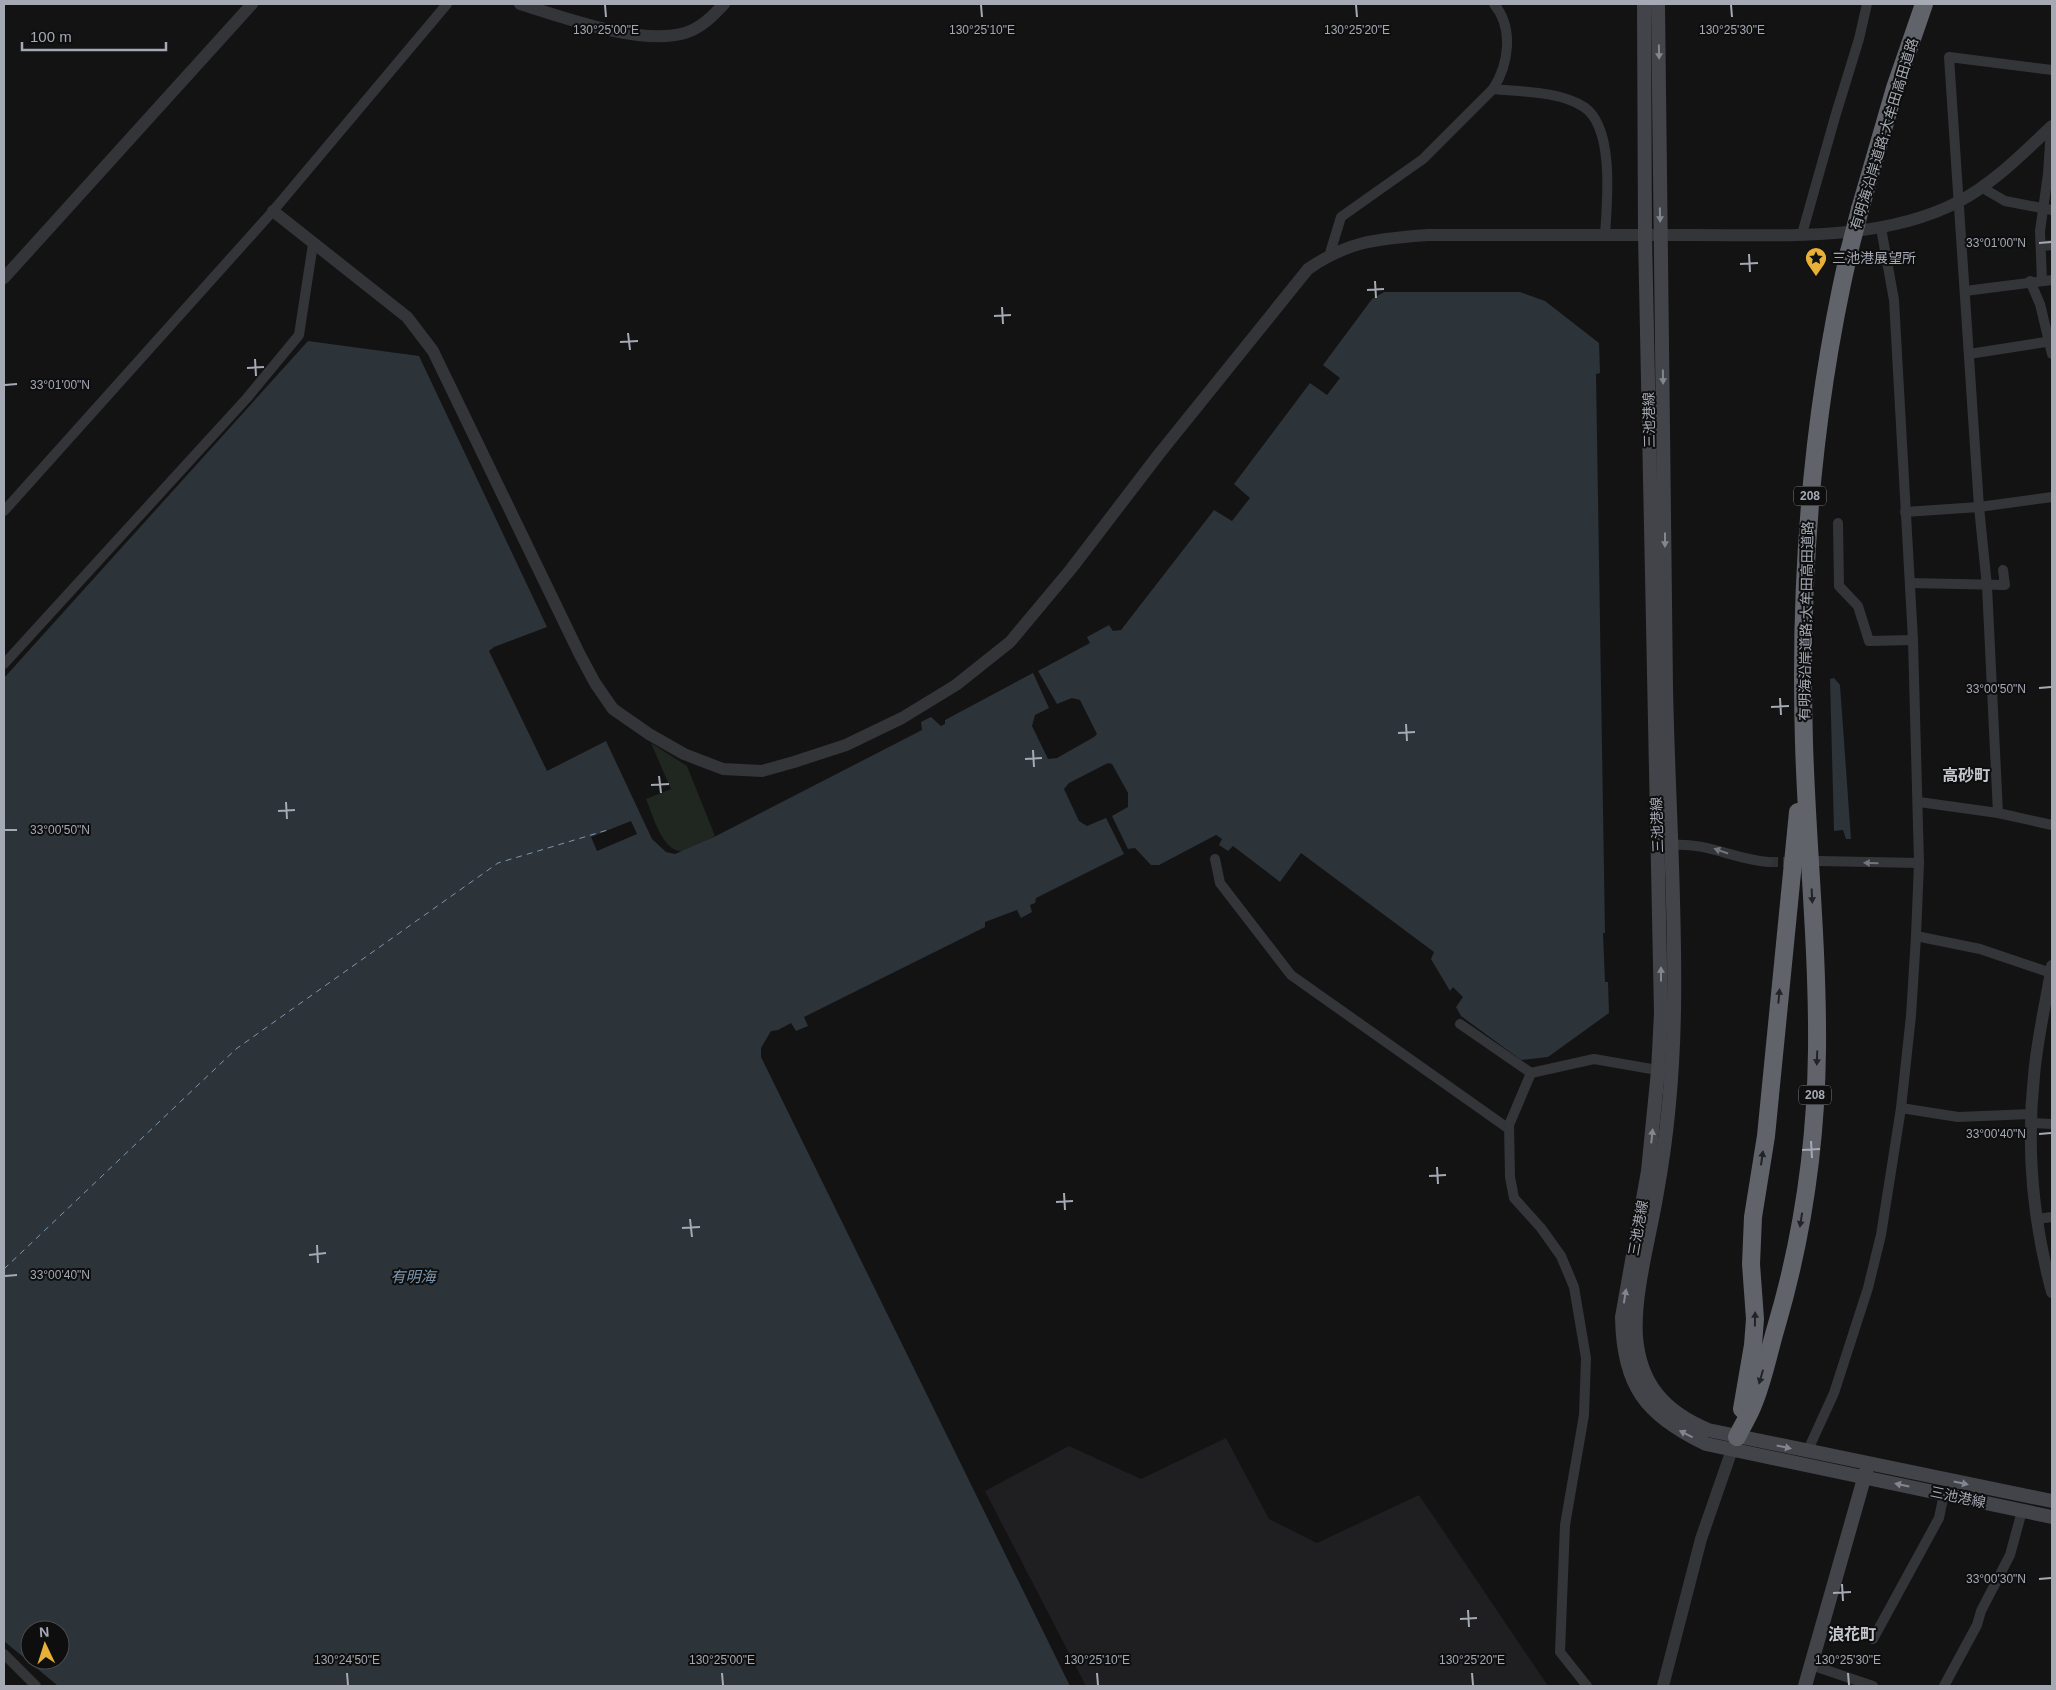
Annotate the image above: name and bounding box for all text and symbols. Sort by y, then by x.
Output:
scale bar [22,20,166,52]
text: 130°25'00"E [573,23,639,37]
text: 130°25'10"E [949,23,1015,37]
text: 130°25'20"E [1324,23,1390,37]
text: 130°25'30"E [1699,23,1765,37]
text: 100 m [30,28,72,45]
street label: 有明海沿岸道路;大牟田高田道路 [1847,36,1921,232]
one-way arrow [1655,45,1663,61]
one-way arrow [1656,207,1664,223]
text: 33°01'00"N [1966,236,2026,250]
place icon: 三池港展望所 [1804,246,1828,277]
place label: 三池港展望所 [1832,250,1916,266]
one-way arrow [1659,370,1667,386]
text: 33°01'00"N [30,378,90,392]
street label: 三池港線 [1641,392,1657,448]
road number: 208 [1794,486,1826,506]
street label: 有明海沿岸道路;大牟田高田道路 [1796,521,1816,721]
one-way arrow [1661,532,1669,548]
text: 33°00'50"N [1966,682,2026,696]
district label: 高砂町 [1942,767,1990,784]
street label: 三池港線 [1648,797,1666,853]
text: 33°00'50"N [30,823,90,837]
one-way arrow [1713,847,1728,855]
one-way arrow [1862,858,1878,866]
one-way arrow [1808,888,1816,904]
one-way arrow [1657,966,1665,982]
one-way arrow [1775,988,1783,1004]
one-way arrow [1813,1051,1821,1067]
road number: 208 [1799,1086,1831,1104]
text: 33°00'40"N [1966,1127,2026,1141]
one-way arrow [1648,1128,1656,1144]
one-way arrow [1759,1150,1767,1166]
street label: 三池港線 [1625,1199,1651,1257]
one-way arrow [1797,1212,1805,1228]
text: 33°00'40"N [30,1268,90,1282]
water label: 有明海 [390,1268,437,1285]
one-way arrow [1622,1288,1630,1304]
one-way arrow [1751,1311,1759,1327]
one-way arrow [1757,1370,1765,1385]
one-way arrow [1679,1430,1693,1438]
one-way arrow [1777,1443,1792,1451]
one-way arrow [1953,1479,1969,1487]
one-way arrow [1894,1481,1909,1489]
street label: 三池港線 [1929,1483,1987,1511]
text: 33°00'30"N [1966,1572,2026,1586]
north arrow [20,1620,70,1670]
text: N [38,1624,50,1640]
district label: 浪花町 [1828,1626,1876,1643]
text: 130°24'50"E [314,1653,380,1667]
text: 130°25'00"E [689,1653,755,1667]
text: 130°25'10"E [1064,1653,1130,1667]
text: 130°25'20"E [1439,1653,1505,1667]
text: 130°25'30"E [1815,1653,1881,1667]

